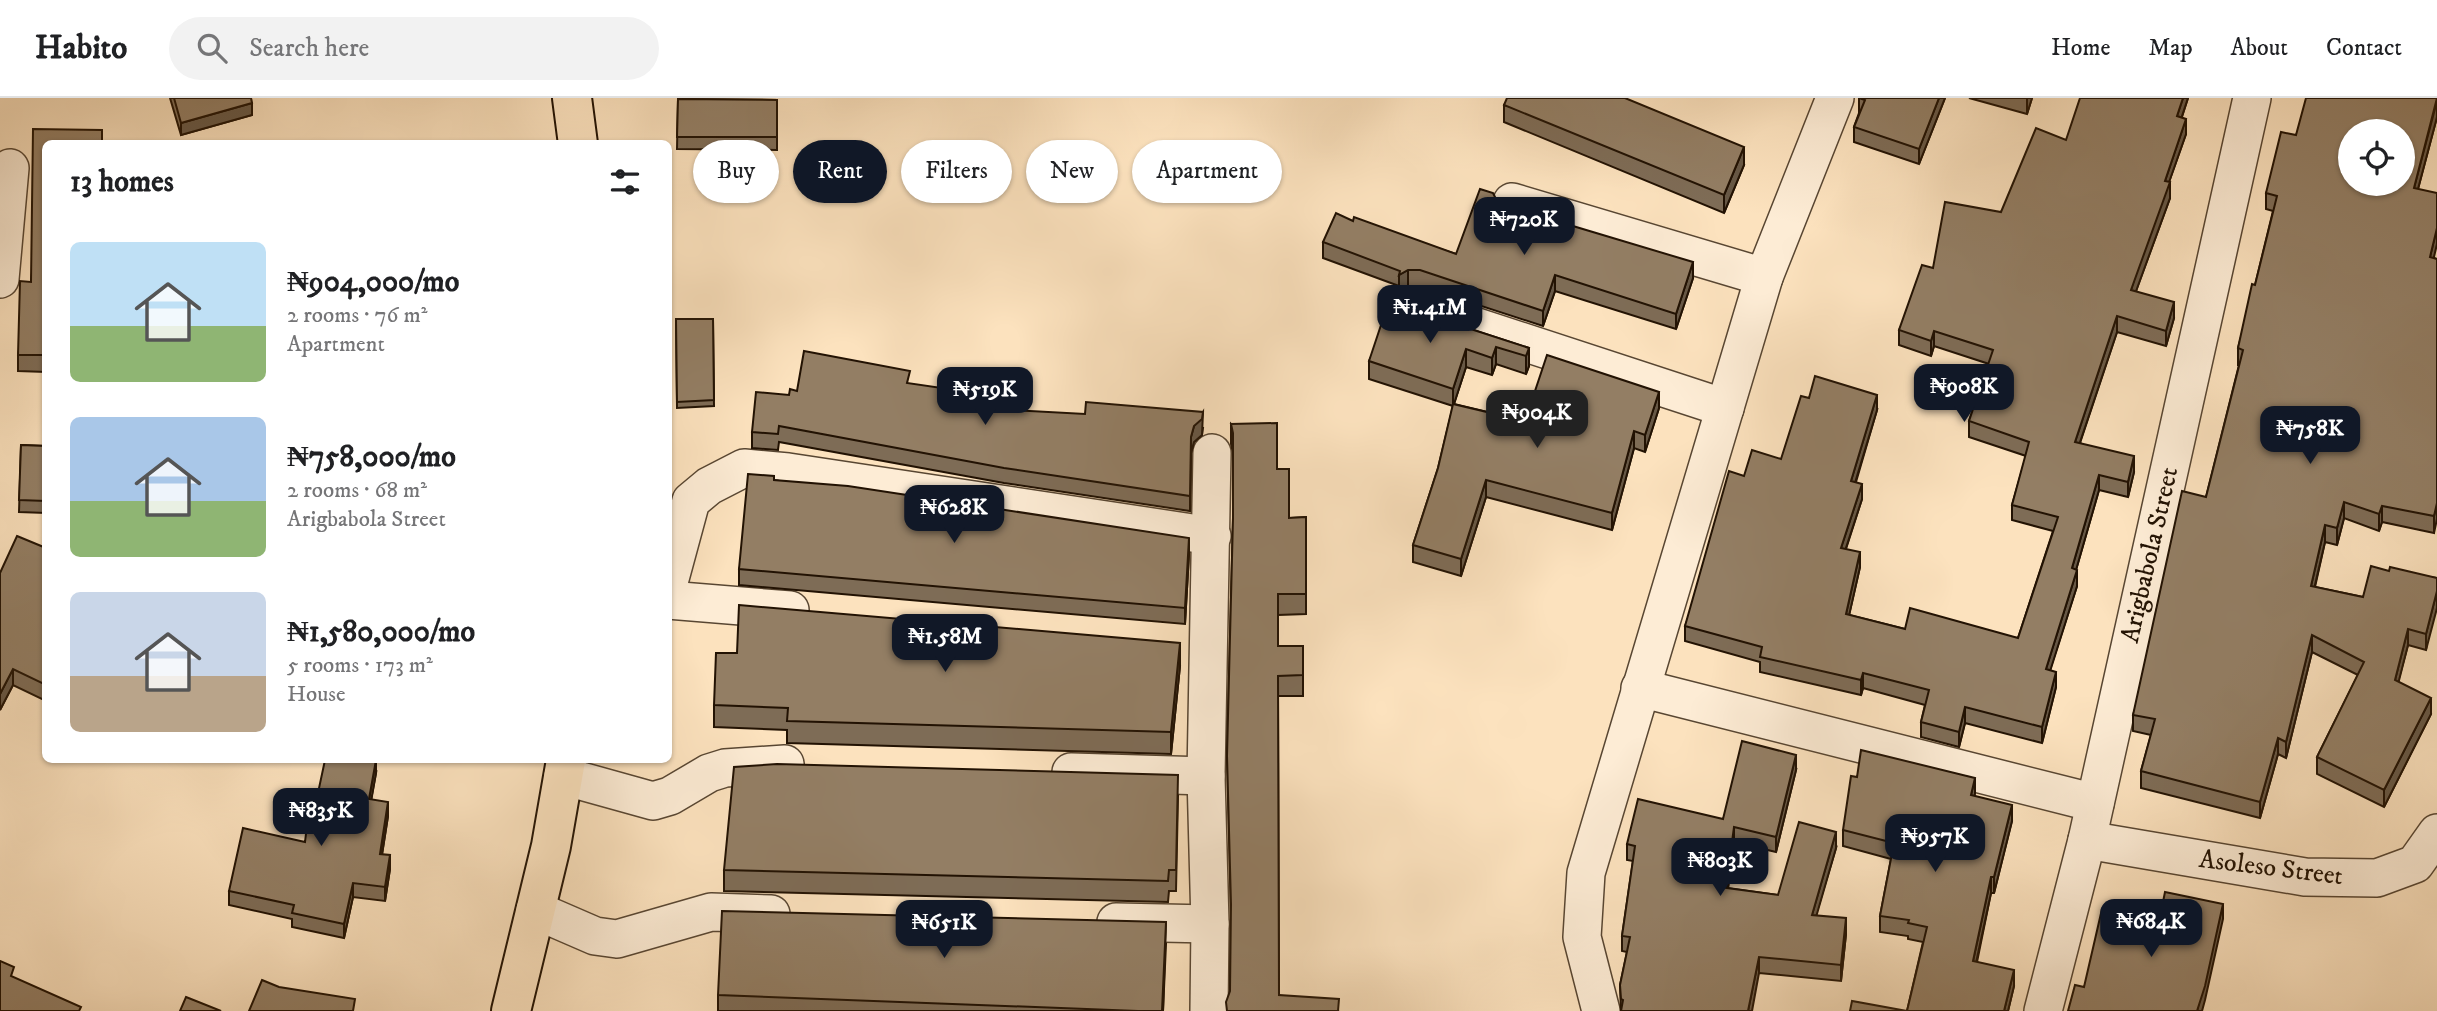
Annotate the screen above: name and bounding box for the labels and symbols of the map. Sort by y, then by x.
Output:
pin: ₦720K [1475,198,1573,257]
pin: ₦1.41M [1373,286,1487,345]
pin: ₦908K [1915,364,2013,424]
pin: ₦519K [936,368,1034,427]
pin: ₦904K [1488,390,1586,450]
pin: ₦758K [2261,406,2359,466]
street label: Arigbabola Street [2114,464,2186,646]
pin: ₦628K [905,486,1003,545]
pin: ₦1.58M [888,614,1002,674]
pin: ₦835K [272,788,370,848]
pin: ₦957K [1886,814,1984,874]
pin: ₦803K [1671,838,1769,898]
street label: Asoleso Street [2197,843,2345,893]
pin: ₦651K [895,900,993,960]
pin: ₦684K [2102,900,2200,959]

